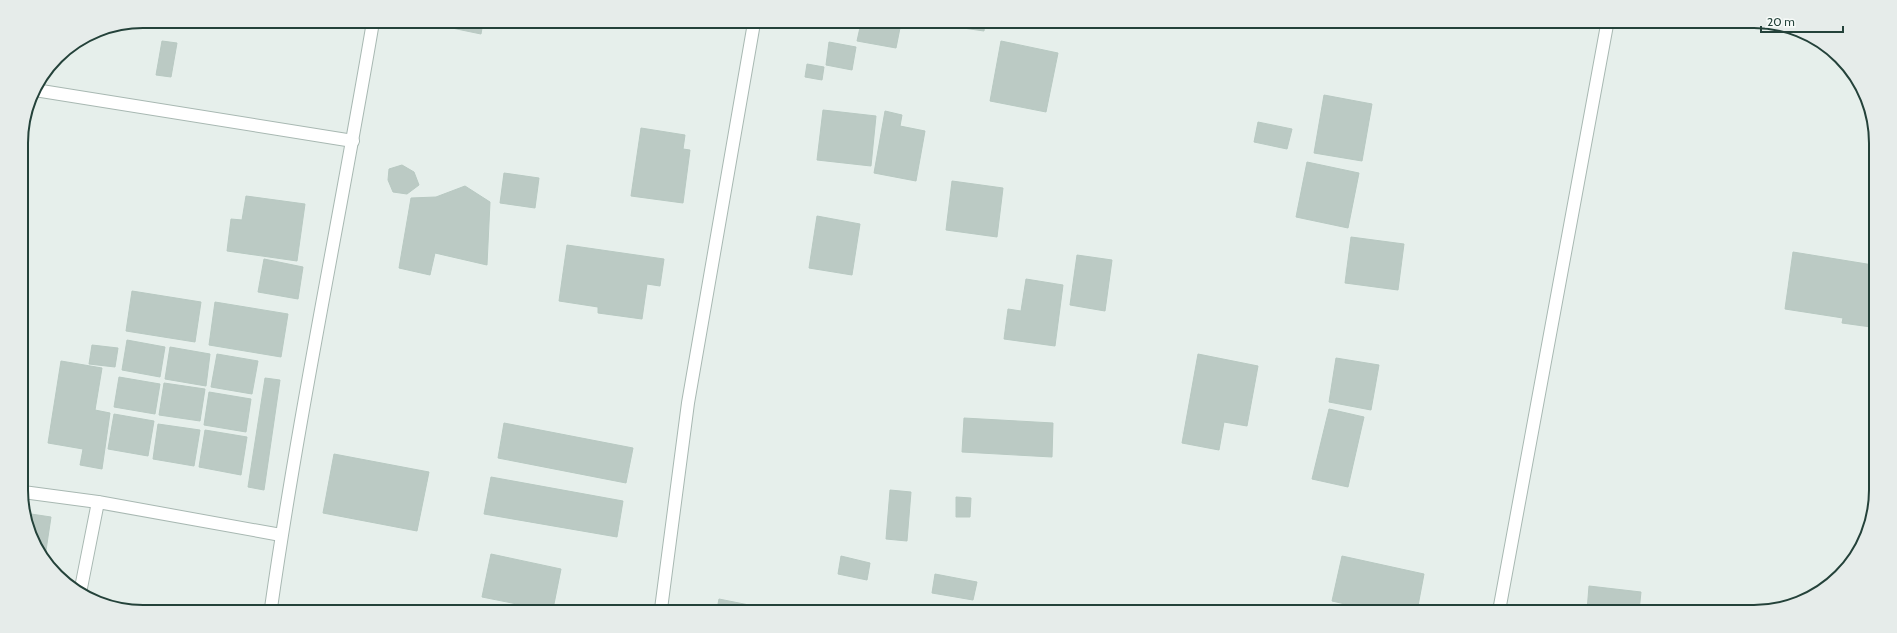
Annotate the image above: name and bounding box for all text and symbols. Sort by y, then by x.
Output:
scale bar [1761,8,1843,34]
text: 20 m [1767,14,1795,29]

